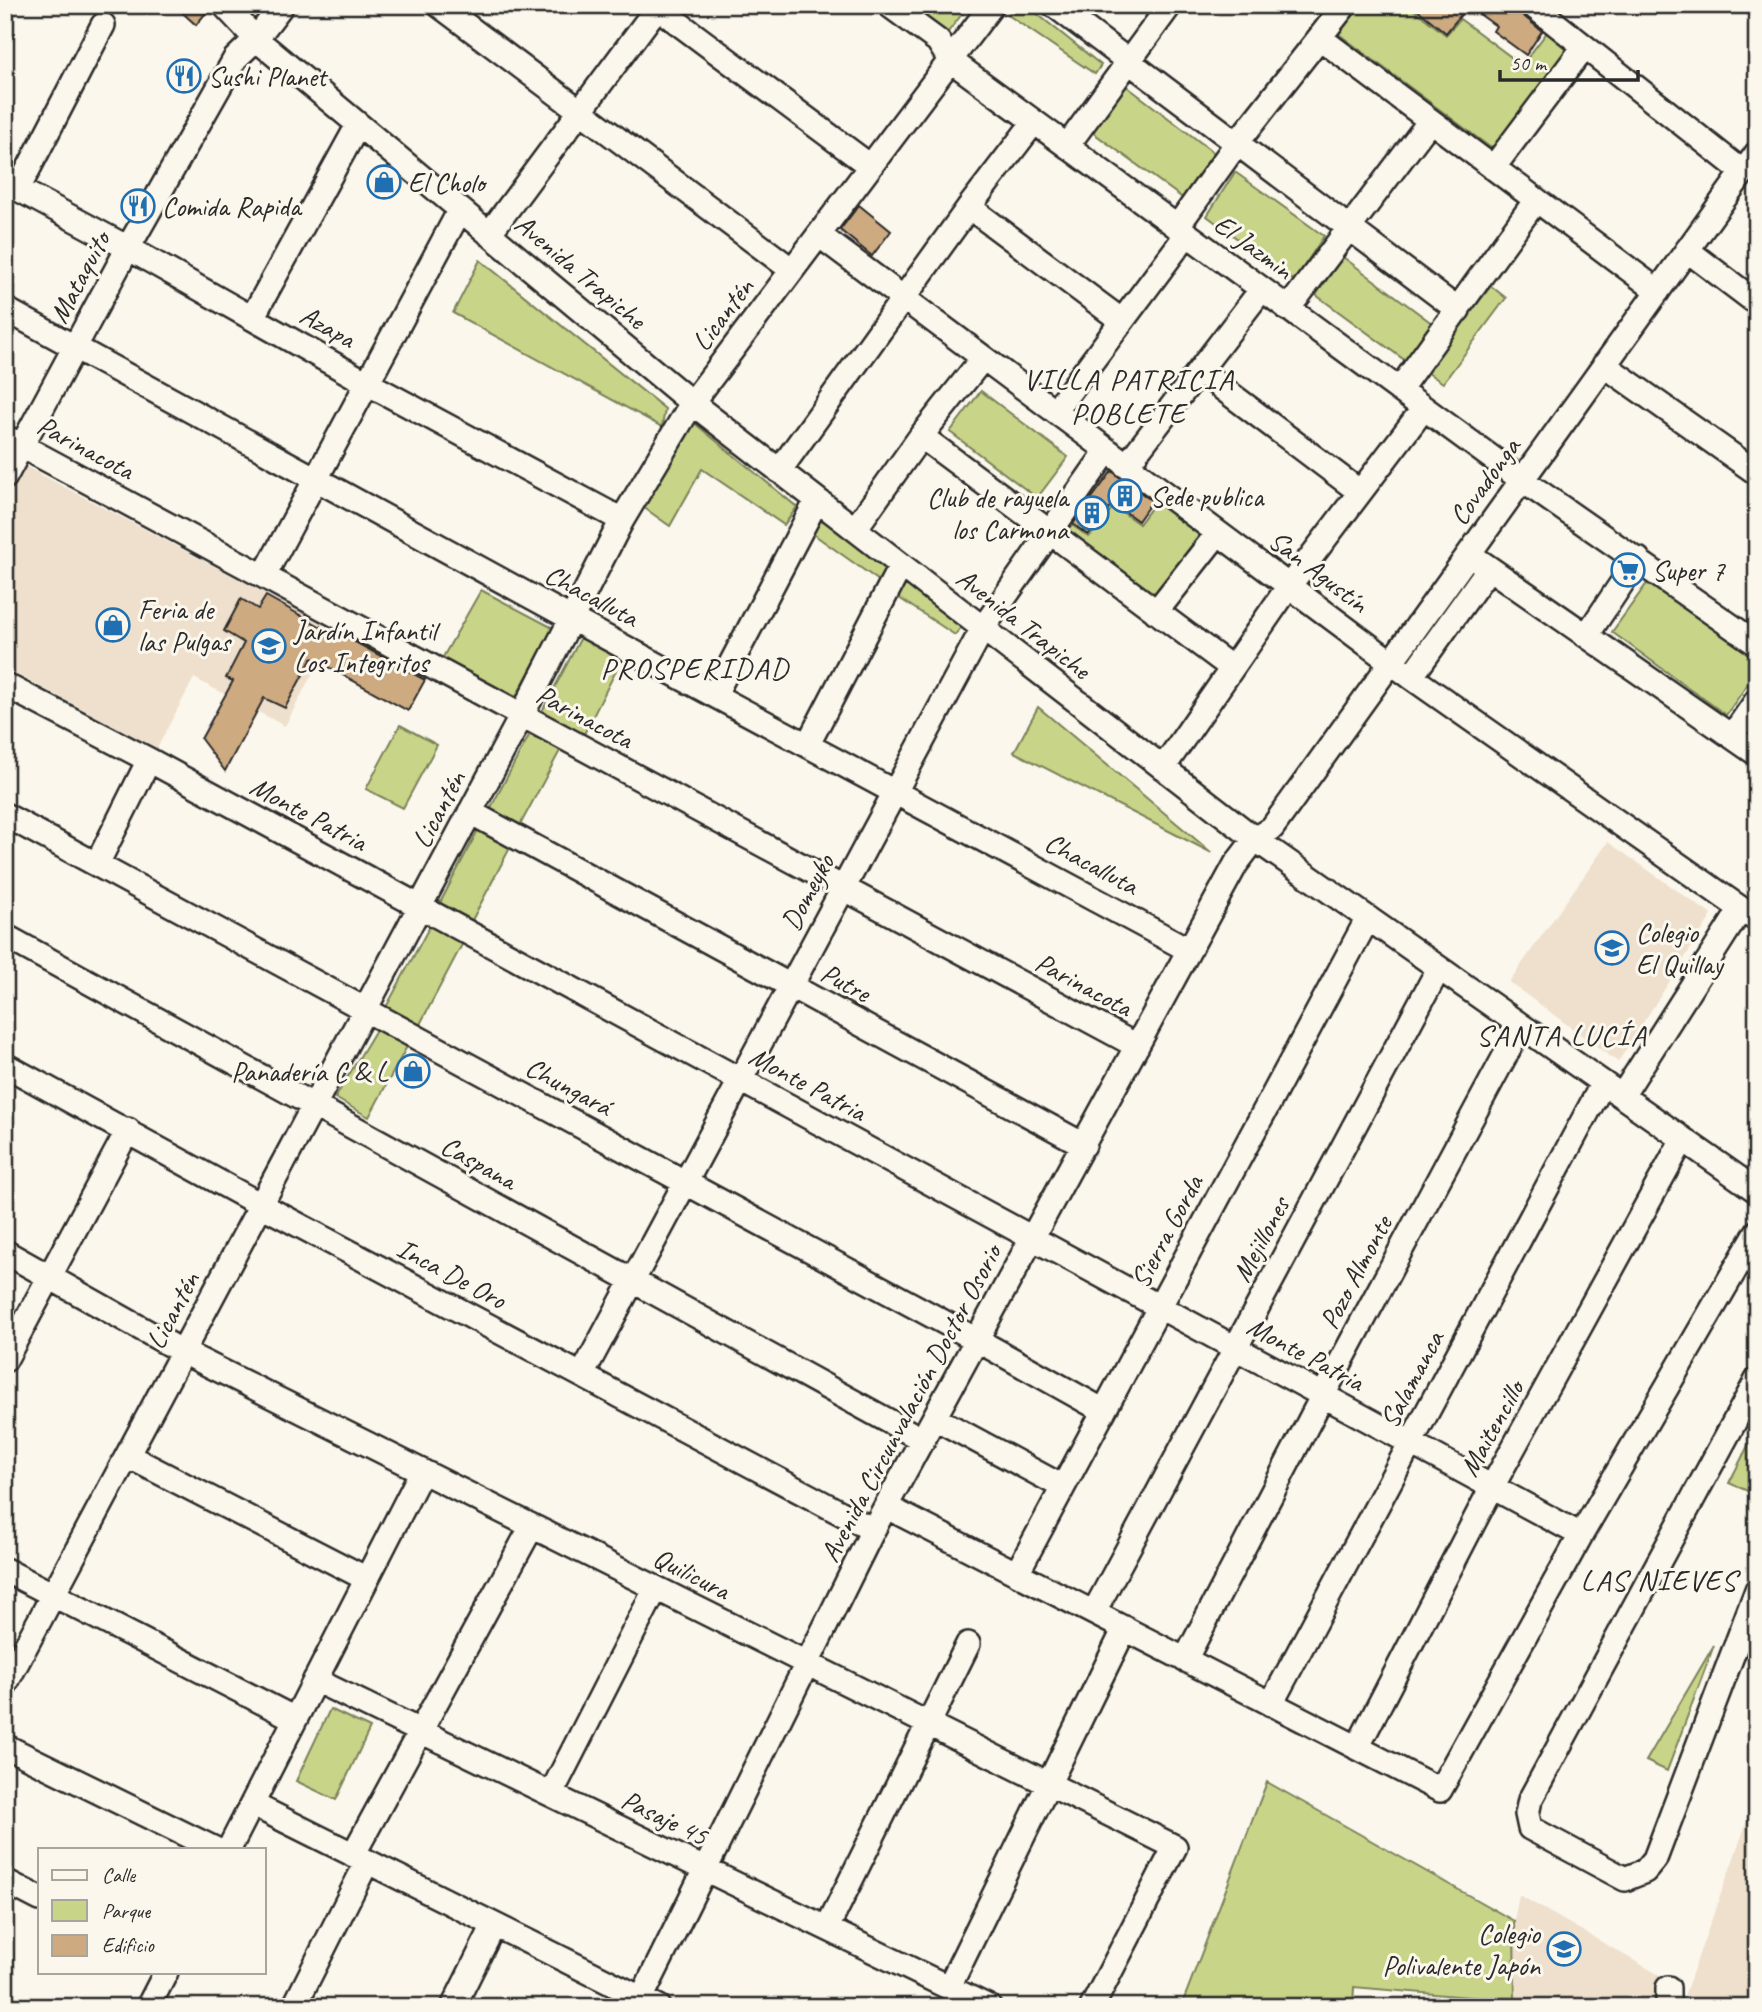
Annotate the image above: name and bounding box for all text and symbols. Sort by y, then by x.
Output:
scale bar [1500,38,1638,82]
text: 50 m [1510,50,1548,76]
restaurant icon: Sushi Planet [165,57,203,95]
place label: Sushi Planet [208,59,329,94]
shop icon: El Cholo [365,163,403,201]
place label: El Cholo [408,165,488,200]
restaurant icon: Comida Rapida [119,187,157,225]
place label: Comida Rapida [162,189,303,224]
street label: Avenida Trapiche [508,206,655,338]
street label: El Jazmin [1207,206,1301,288]
street label: Mataquito [41,223,119,329]
street label: Licantén [684,270,762,358]
street label: Azapa [294,297,363,357]
district label: VILLA PATRICIA POBLETE [1023,360,1235,432]
street label: Parinacota [31,407,142,488]
street label: Covadonga [1441,429,1529,532]
building icon: Sede publica [1106,477,1144,515]
place label: Sede publica [1150,479,1265,514]
place label: Club de rayuela los Carmona [927,480,1071,547]
building icon: Club de rayuela los Carmona [1073,494,1111,532]
street label: San Agustín [1262,523,1377,621]
supermarket icon: Super 7 [1609,551,1647,589]
place label: Super 7 [1652,553,1726,588]
street label: Chacalluta [539,556,646,635]
street label: Avenida Trapiche [950,560,1099,688]
place label: Feria de las Pulgas [138,592,233,659]
shop icon: Feria de las Pulgas [94,606,132,644]
place label: Jardín Infantil Los Integritos [292,613,442,680]
school or university icon: Jardín Infantil Los Integritos [250,627,288,665]
district label: PROSPERIDAD [600,649,790,687]
street label: Parinacota [530,676,641,757]
street label: Licantén [404,764,474,854]
street label: Monte Patria [244,768,375,860]
street label: Chacalluta [1039,824,1146,903]
street label: Domeyko [773,846,843,936]
place label: Colegio El Quillay [1636,915,1725,982]
school or university icon: Colegio El Quillay [1593,929,1631,967]
street label: Parinacota [1029,944,1140,1025]
street label: Putre [815,955,878,1011]
district label: SANTA LUCÍA [1476,1016,1648,1054]
street label: Monte Patria [743,1038,874,1130]
street label: Chungará [520,1049,620,1125]
shop icon: Panadería C & L [394,1052,432,1090]
place label: Panadería C & L [231,1054,389,1089]
street label: Caspana [435,1128,525,1199]
street label: Sierra Gorda [1122,1167,1212,1294]
street label: Mejillones [1224,1189,1298,1288]
street label: Pozo Almonte [1311,1208,1401,1335]
street label: Inca De Oro [391,1230,514,1318]
street label: Avenida Circunvalación Doctor Osorio [812,1236,1010,1568]
street label: Licantén [138,1265,208,1355]
street label: Monte Patria [1241,1308,1372,1400]
street label: Salamanca [1371,1323,1452,1434]
street label: Maitencillo [1451,1372,1533,1482]
street label: Quilicura [648,1539,737,1608]
district label: LAS NIEVES [1580,1561,1741,1599]
street label: Pasaje 45 [616,1782,715,1854]
legend [38,1848,266,1974]
text: Calle [102,1862,136,1888]
text: Parque [102,1898,151,1924]
place label: Colegio Polivalente Japón [1383,1916,1542,1983]
school or university icon: Colegio Polivalente Japón [1545,1930,1583,1968]
text: Edificio [102,1932,155,1958]

